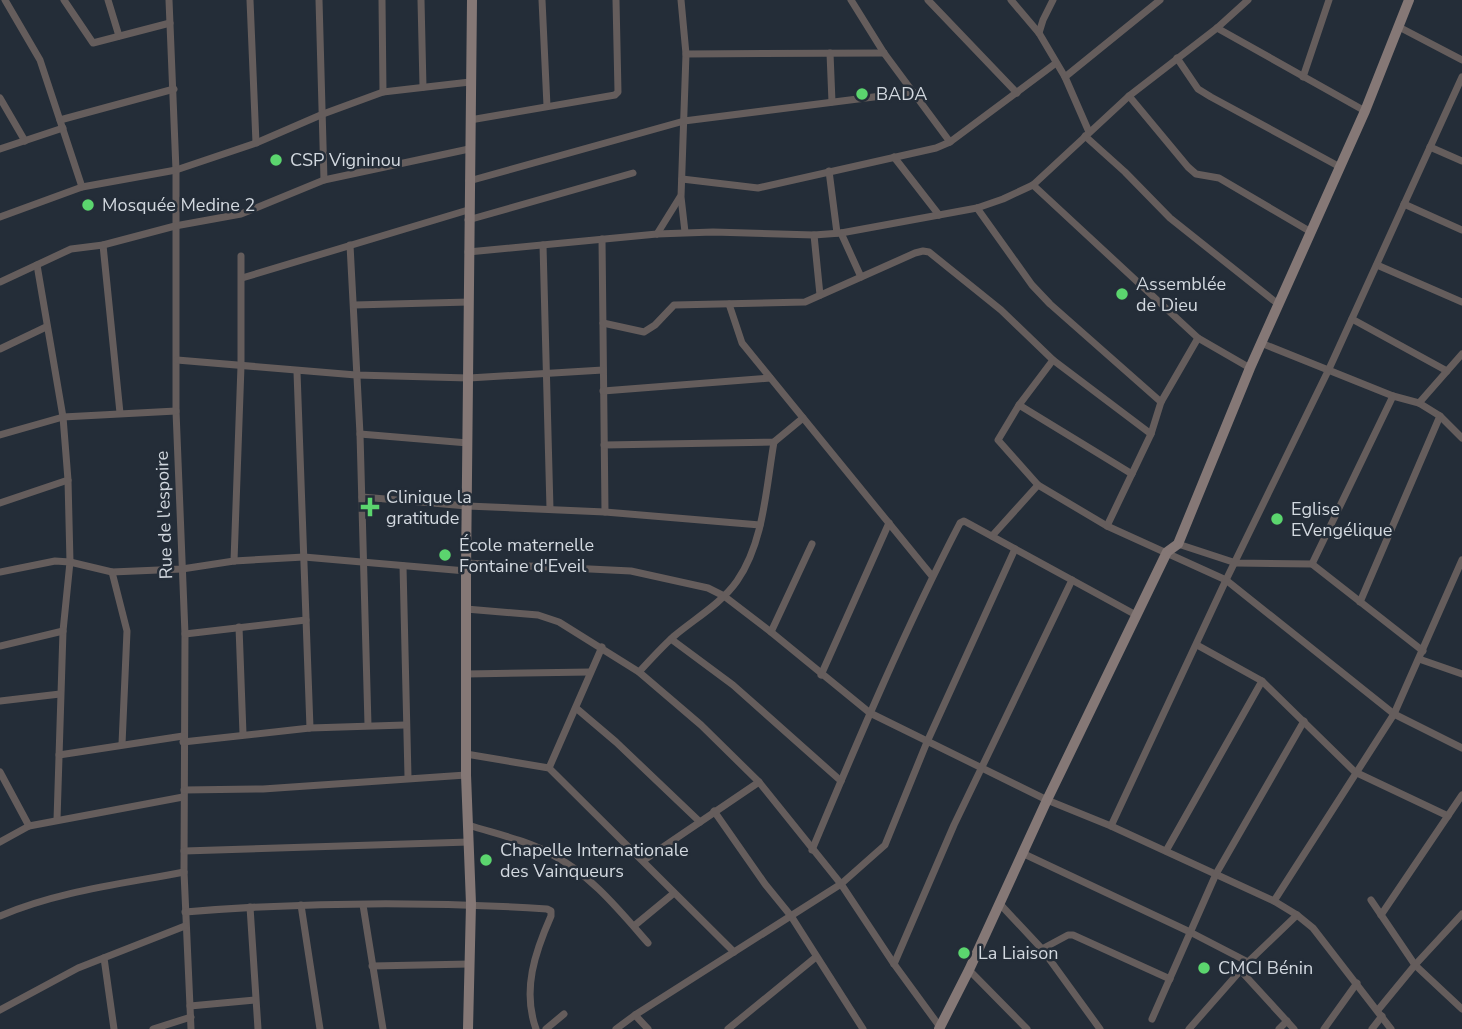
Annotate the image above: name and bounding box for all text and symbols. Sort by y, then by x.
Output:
place label: BADA [876,82,927,106]
marker: BADA [854,86,870,102]
place label: CSP Vigninou [290,148,401,172]
marker: CSP Vigninou [268,152,284,168]
place label: Mosquée Medine 2 [102,193,255,217]
marker: Mosquée Medine 2 [80,197,96,213]
place label: Assemblée de Dieu [1136,272,1226,317]
marker: Assemblée de Dieu [1114,286,1130,302]
street label: Rue de l'espoire [150,450,178,580]
place label: Clinique la gratitude [386,485,472,530]
marker: Clinique la gratitude [360,497,380,517]
place label: Eglise EVengélique [1291,497,1392,542]
marker: Eglise EVengélique [1269,511,1285,527]
place label: École maternelle Fontaine d'Eveil [459,533,594,578]
marker: École maternelle Fontaine d'Eveil [437,547,453,563]
place label: Chapelle Internationale des Vainqueurs [500,838,689,883]
marker: Chapelle Internationale des Vainqueurs [478,852,494,868]
place label: La Liaison [978,941,1059,965]
marker: La Liaison [956,945,972,961]
place label: CMCI Bénin [1218,956,1313,980]
marker: CMCI Bénin [1196,960,1212,976]

